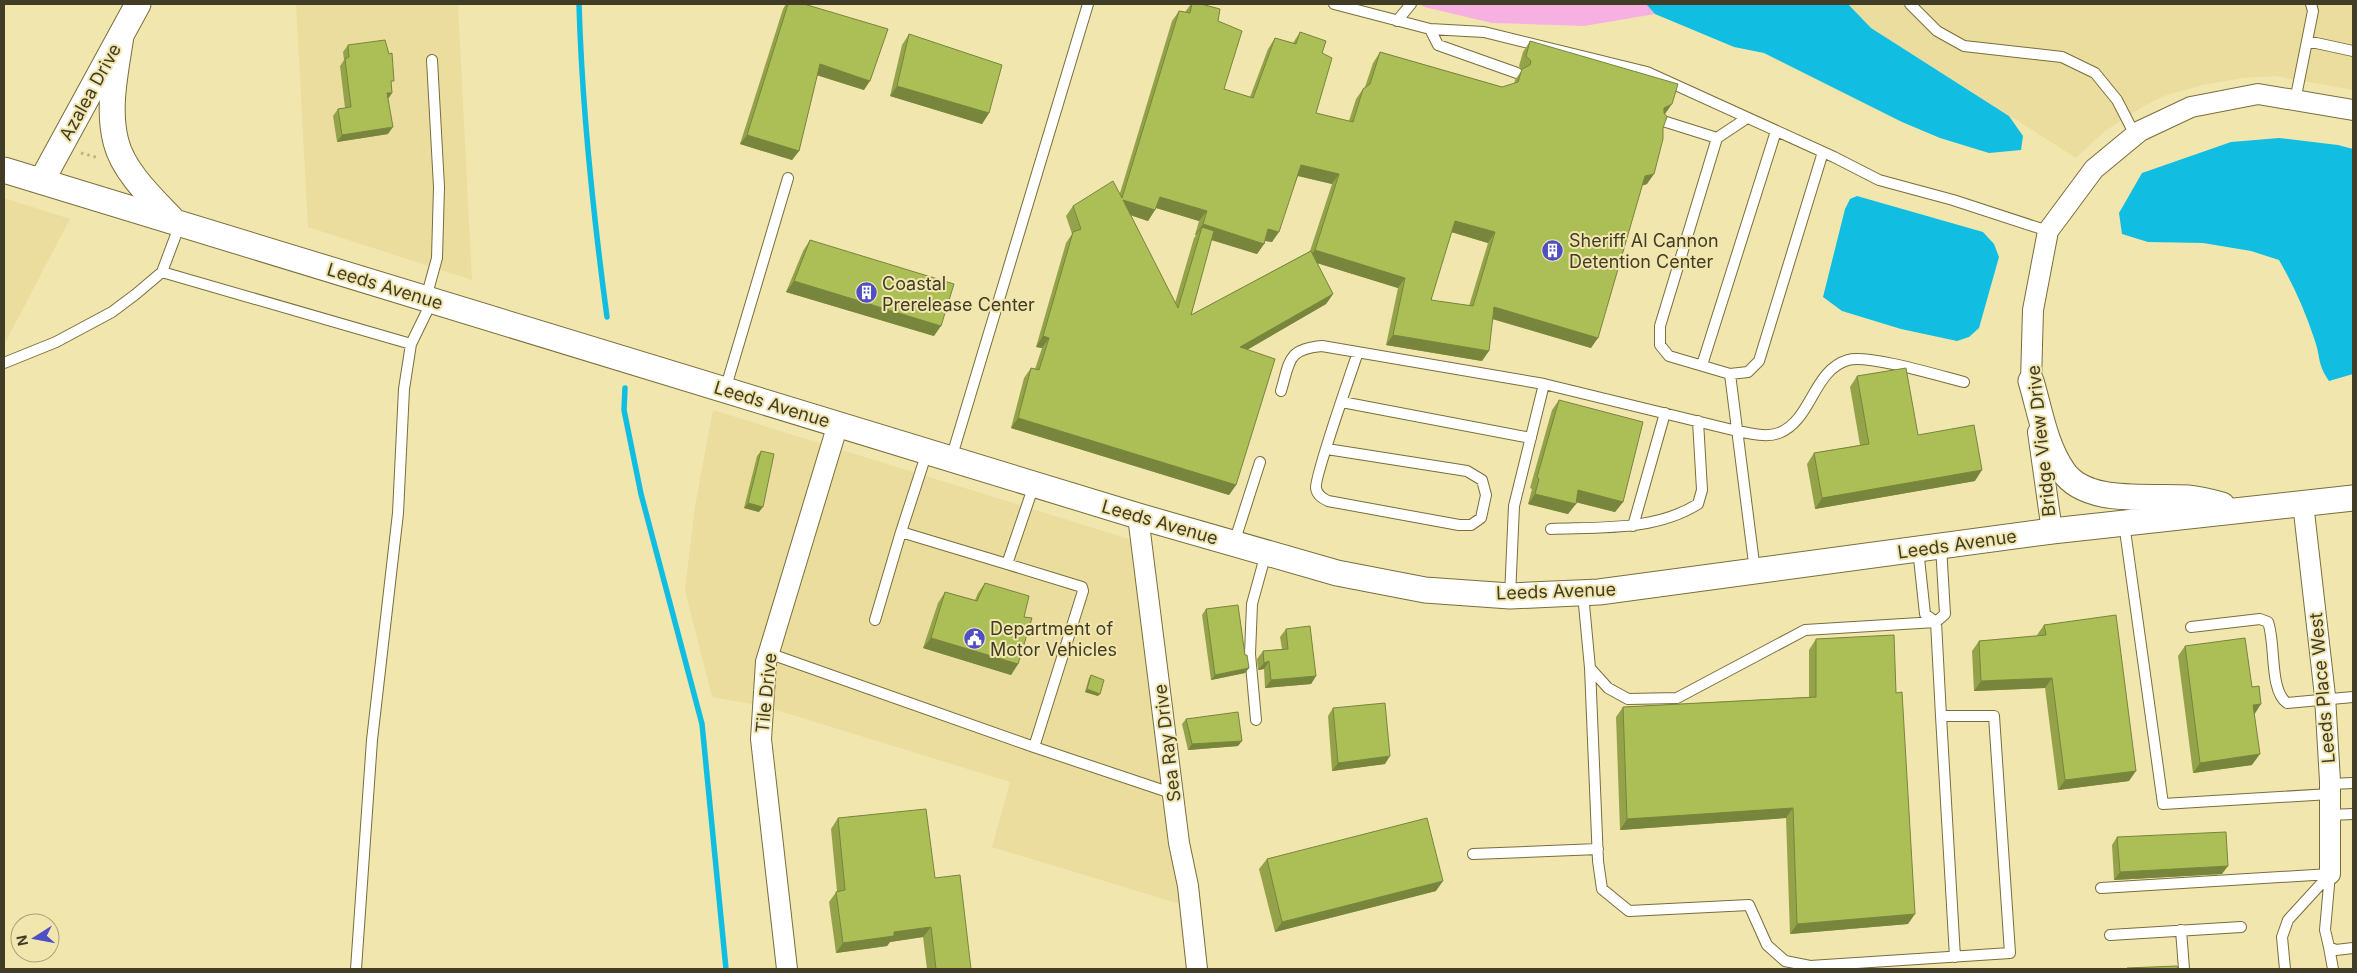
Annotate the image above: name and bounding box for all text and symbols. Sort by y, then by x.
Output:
street label: Azalea Drive [55,40,125,144]
place label: Sheriff Al Cannon Detention Center [1569,230,1719,272]
building icon: Sheriff Al Cannon Detention Center [1541,238,1565,262]
street label: Leeds Avenue [325,258,445,314]
place label: Coastal Prerelease Center [882,273,1035,315]
building icon: Coastal Prerelease Center [854,281,878,305]
street label: Bridge View Drive [2023,364,2059,518]
street label: Leeds Avenue [712,376,832,432]
street label: Leeds Avenue [1099,495,1221,549]
street label: Leeds Avenue [1896,525,2018,563]
street label: Leeds Avenue [1496,578,1616,604]
street label: Leeds Place West [2305,612,2339,764]
place label: Department of Motor Vehicles [990,618,1117,660]
public building icon: Department of Motor Vehicles [962,626,986,650]
street label: Tile Drive [751,652,781,734]
street label: Sea Ray Drive [1149,683,1185,803]
north arrow [10,913,60,963]
text: N [12,934,31,947]

